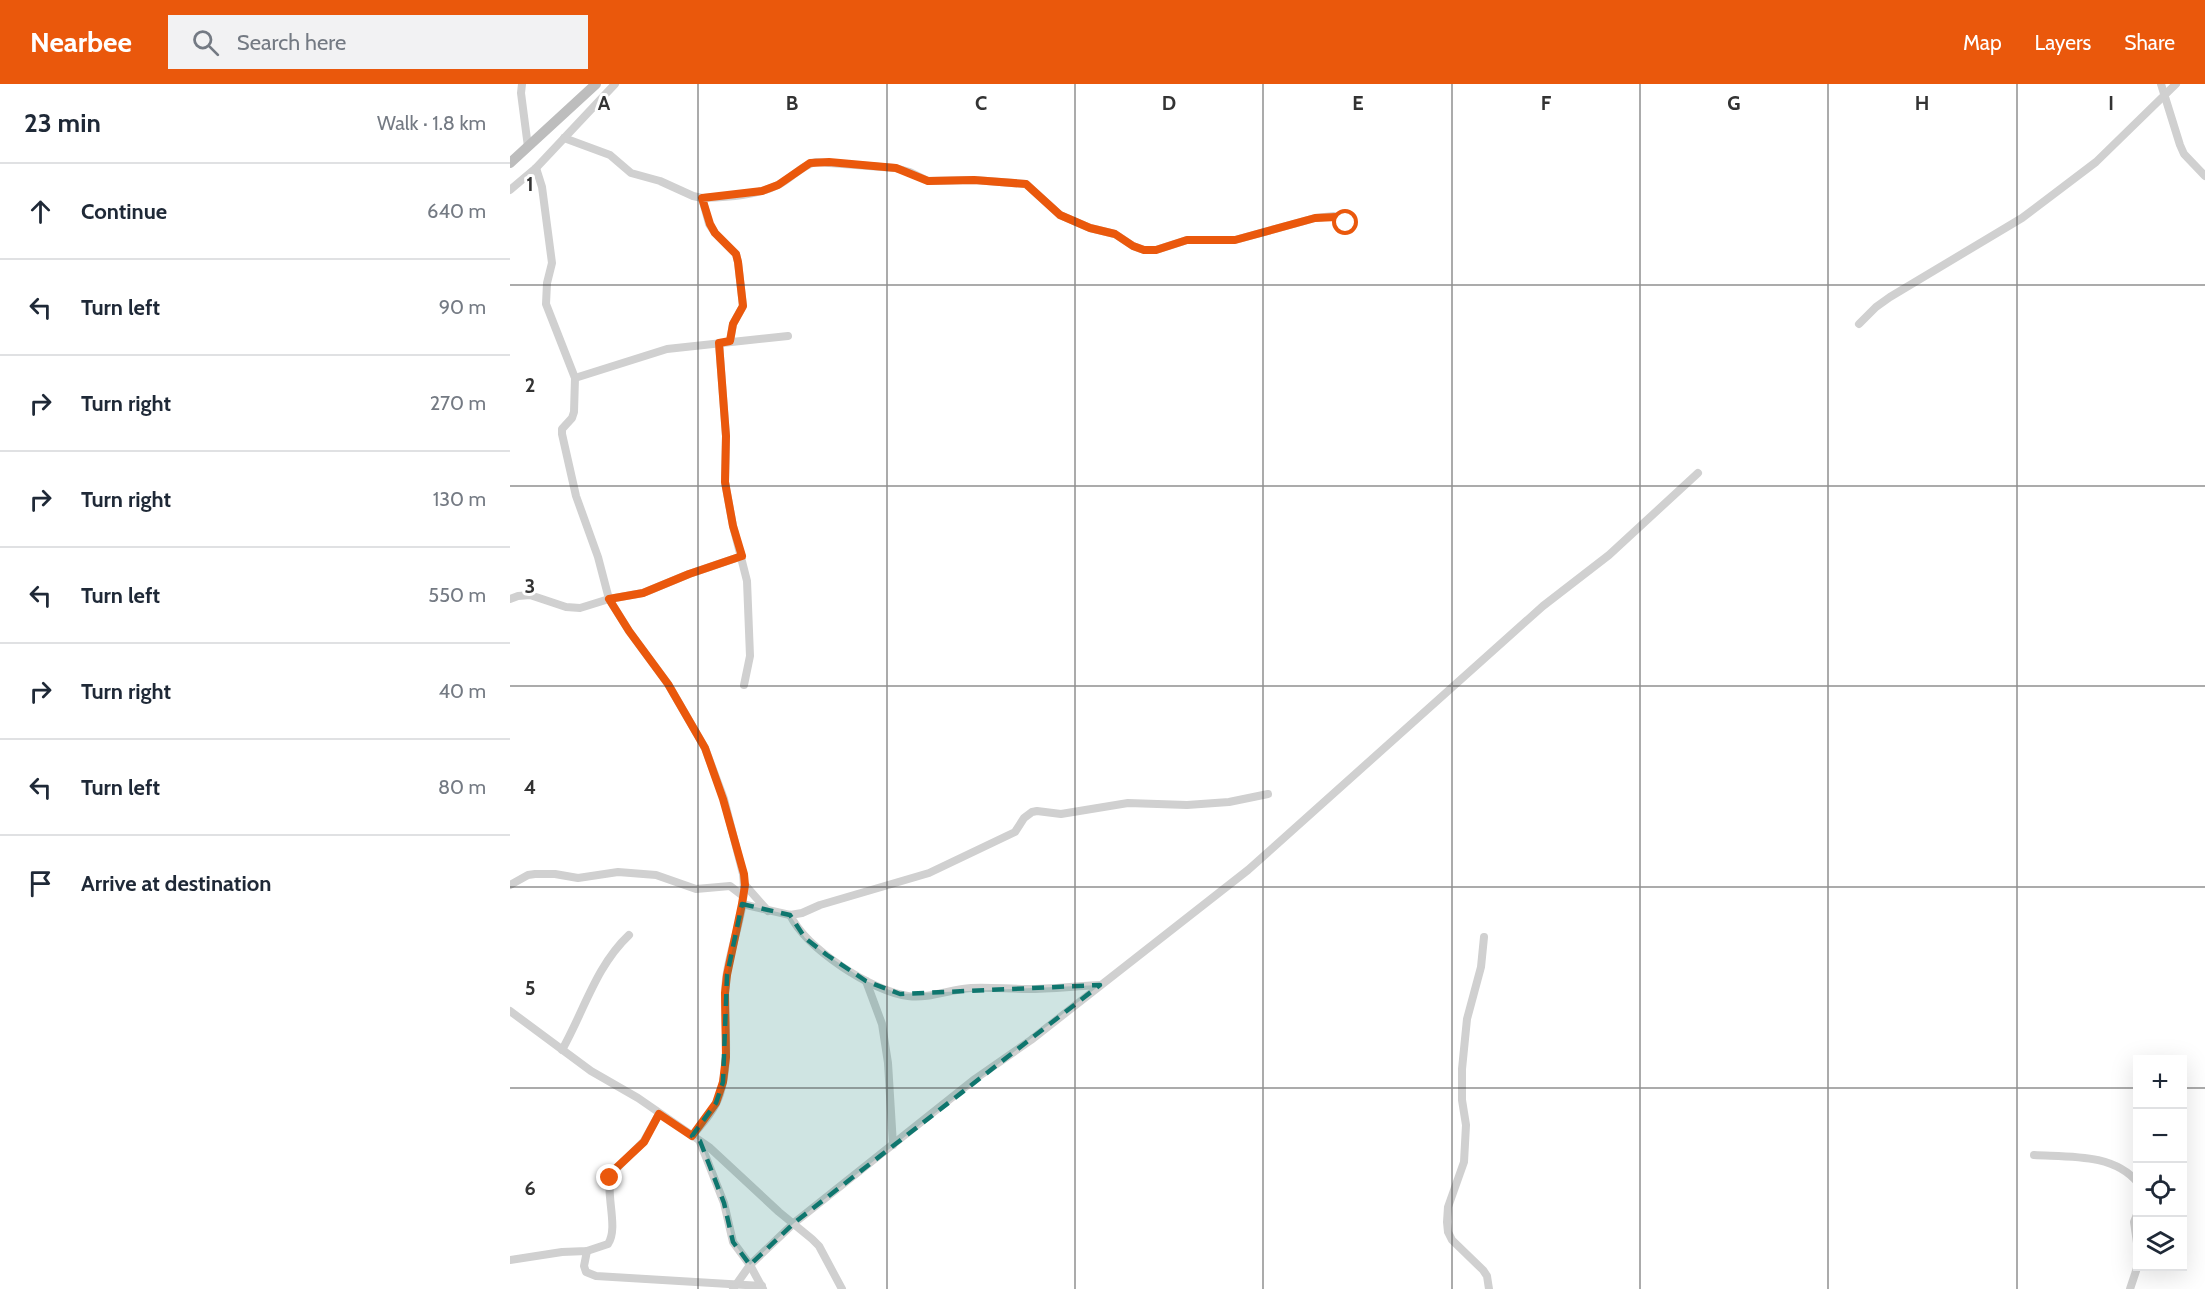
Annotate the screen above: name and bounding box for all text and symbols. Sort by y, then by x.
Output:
search box [168,15,588,69]
text: Nearbee [30,25,132,59]
icon: search [189,26,222,59]
text: Search here [237,29,346,56]
text: Map [1963,30,2002,55]
text: Layers [2035,30,2091,55]
text: Share [2124,30,2175,55]
text: A [598,91,611,115]
text: B [786,91,798,115]
text: C [975,91,987,115]
text: D [1162,91,1176,115]
text: E [1352,91,1364,115]
text: F [1541,91,1552,115]
text: G [1727,91,1741,115]
text: H [1915,91,1929,115]
text: I [2108,91,2114,115]
text: 23 min [24,107,101,139]
text: Walk · 1.8 km [377,111,486,135]
text: 1 [526,172,534,196]
icon: ahead [24,195,57,228]
text: Continue [81,198,167,225]
text: 640 m [427,199,486,223]
route start [1332,209,1358,235]
icon: left [24,291,57,324]
text: Turn left [81,294,160,321]
text: 90 m [439,295,486,319]
text: 2 [525,373,535,397]
icon: right [24,387,57,420]
text: Turn right [81,390,171,417]
text: 270 m [430,391,486,415]
icon: right [24,483,57,516]
text: Turn right [81,486,171,513]
text: 130 m [433,487,486,511]
text: 3 [525,574,535,598]
icon: left [24,579,57,612]
text: Turn left [81,582,160,609]
text: 550 m [428,583,486,607]
icon: right [24,675,57,708]
text: Turn right [81,678,171,705]
text: 40 m [438,679,486,703]
icon: left [24,771,57,804]
text: Turn left [81,774,160,801]
text: 80 m [438,775,486,799]
text: 4 [524,775,536,799]
icon: arrive [24,867,57,900]
text: Arrive at destination [81,870,271,897]
text: 5 [525,976,535,1000]
map controls [2133,1055,2187,1271]
button: + [2133,1055,2187,1109]
button: − [2133,1109,2187,1163]
button: locate [2133,1163,2187,1217]
route end [596,1164,622,1190]
text: 6 [524,1176,536,1200]
button: layers [2133,1217,2187,1271]

